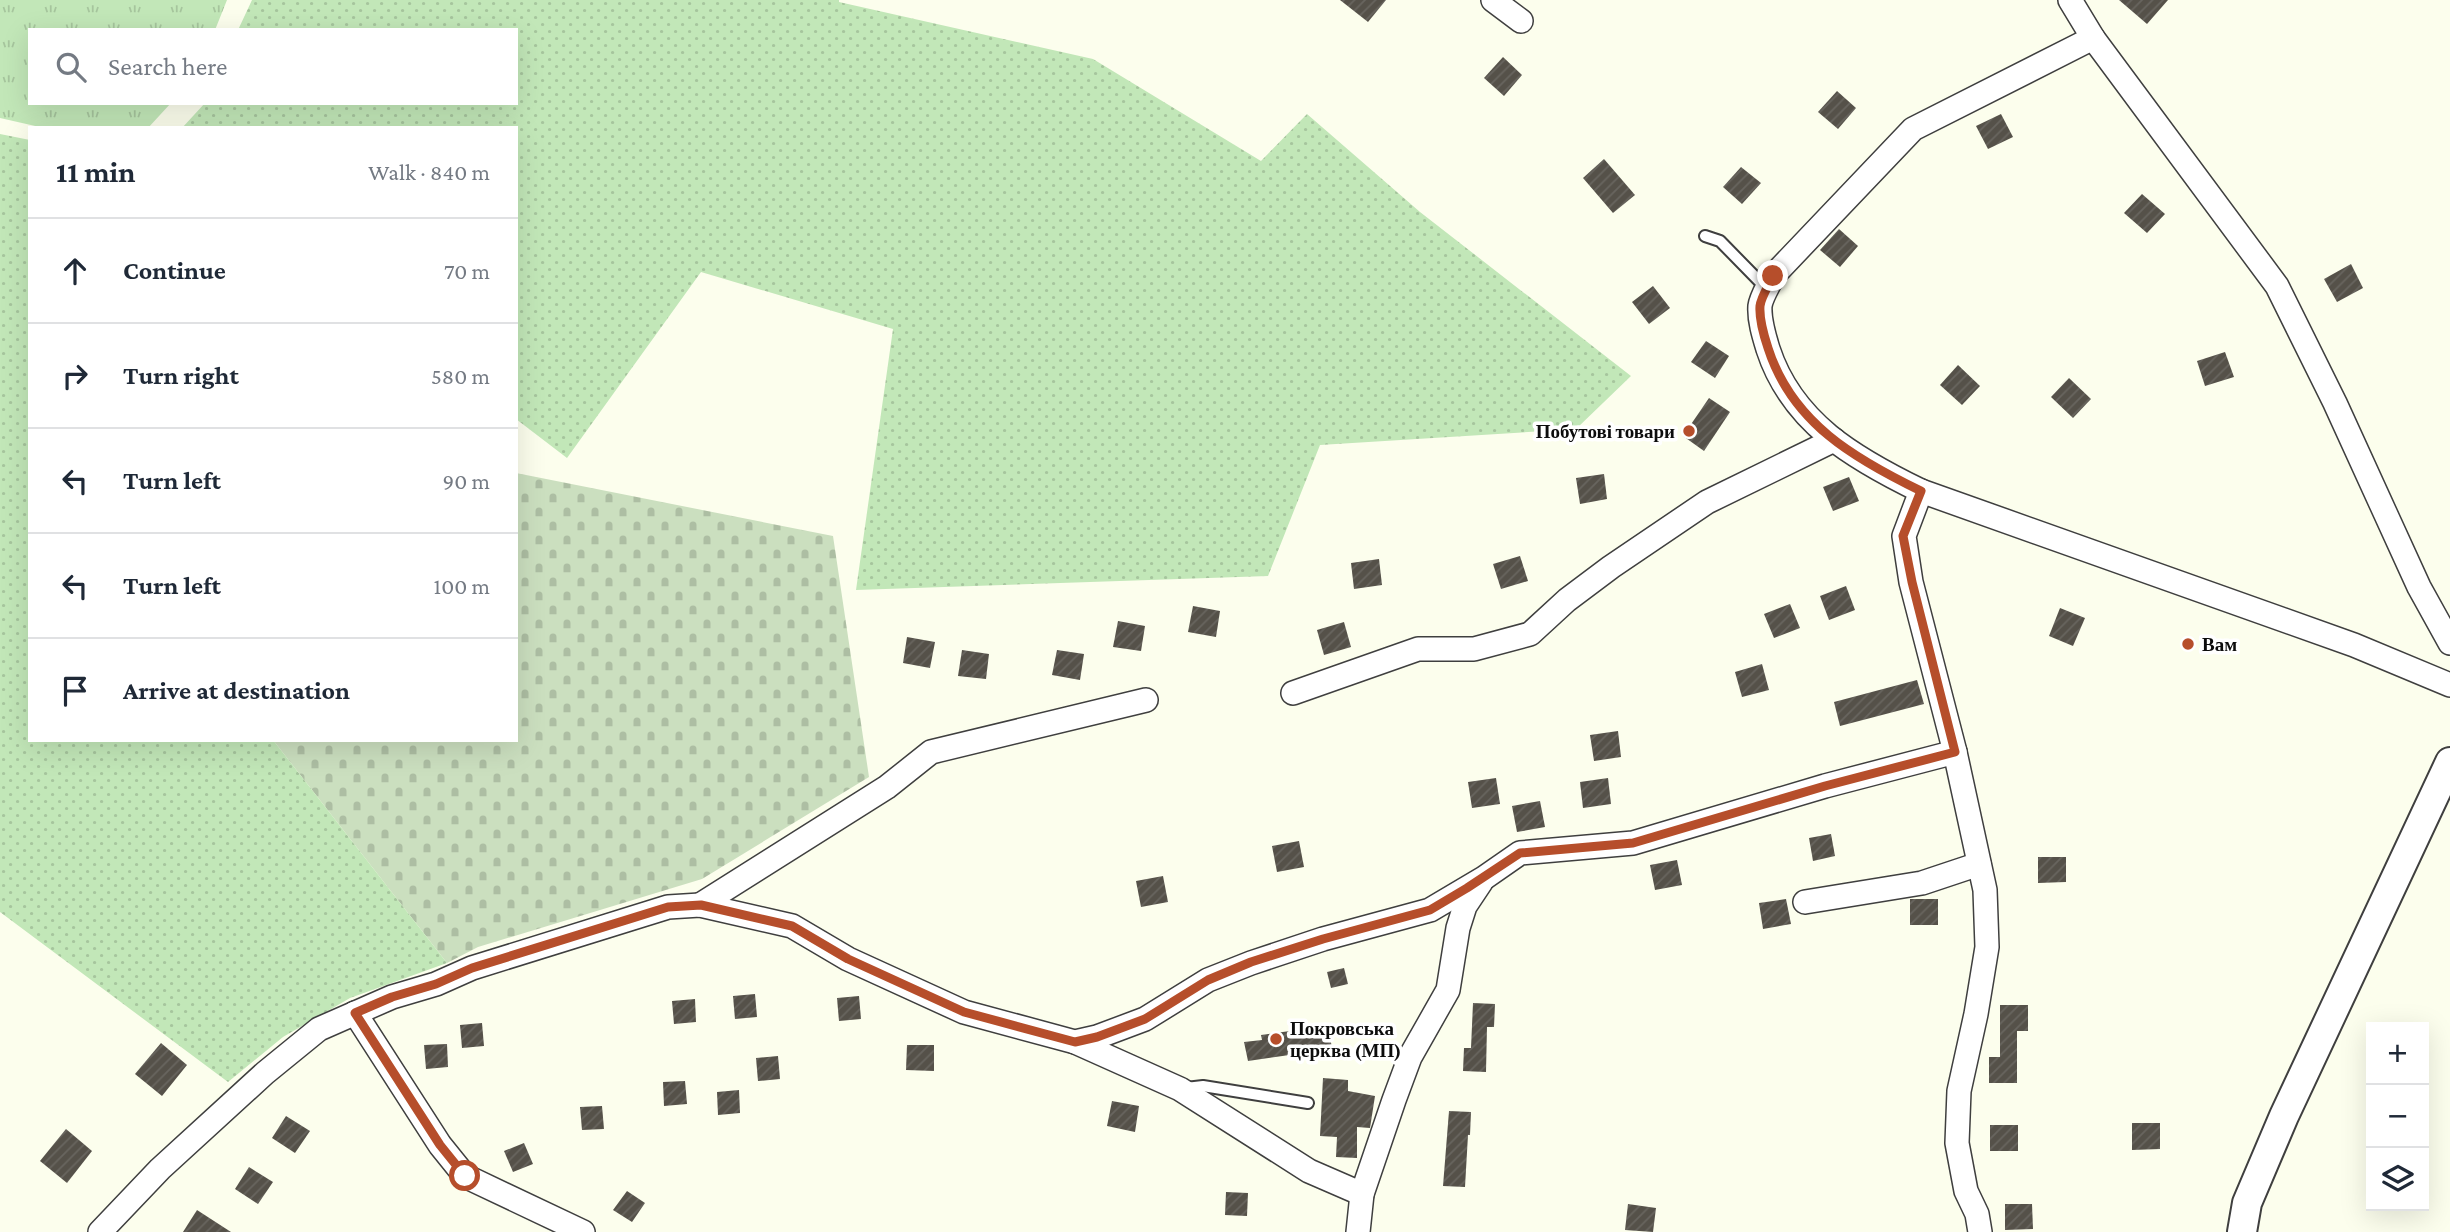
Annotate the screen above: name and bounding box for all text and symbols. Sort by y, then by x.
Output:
search box [28,28,518,105]
icon: search [52,48,90,86]
text: Search here [108,52,227,81]
text: 11 min [56,155,136,188]
text: Walk · 840 m [368,159,490,185]
icon: ahead [56,252,94,290]
text: Continue [123,256,226,285]
text: 70 m [444,258,490,284]
route end [1757,260,1788,291]
icon: right [56,357,94,395]
text: Turn right [123,361,239,390]
text: 580 m [431,363,490,389]
place label: Побутові товари [1536,421,1675,442]
marker: Побутові товари [1681,423,1697,439]
icon: left [56,462,94,500]
text: Turn left [123,466,221,495]
text: 90 m [443,468,490,494]
icon: left [56,567,94,605]
text: Turn left [123,571,221,600]
text: 100 m [434,573,490,599]
place label: Вам [2202,634,2237,655]
marker: Вам [2180,636,2196,652]
icon: arrive [56,672,94,710]
text: Arrive at destination [123,676,350,705]
place label: Покровська церква (МП) [1290,1018,1402,1062]
map controls [2366,1022,2429,1211]
button: + [2366,1022,2429,1085]
marker: Покровська церква (МП) [1268,1031,1284,1047]
button: − [2366,1085,2429,1148]
button: layers [2366,1148,2429,1211]
route start [449,1160,480,1191]

